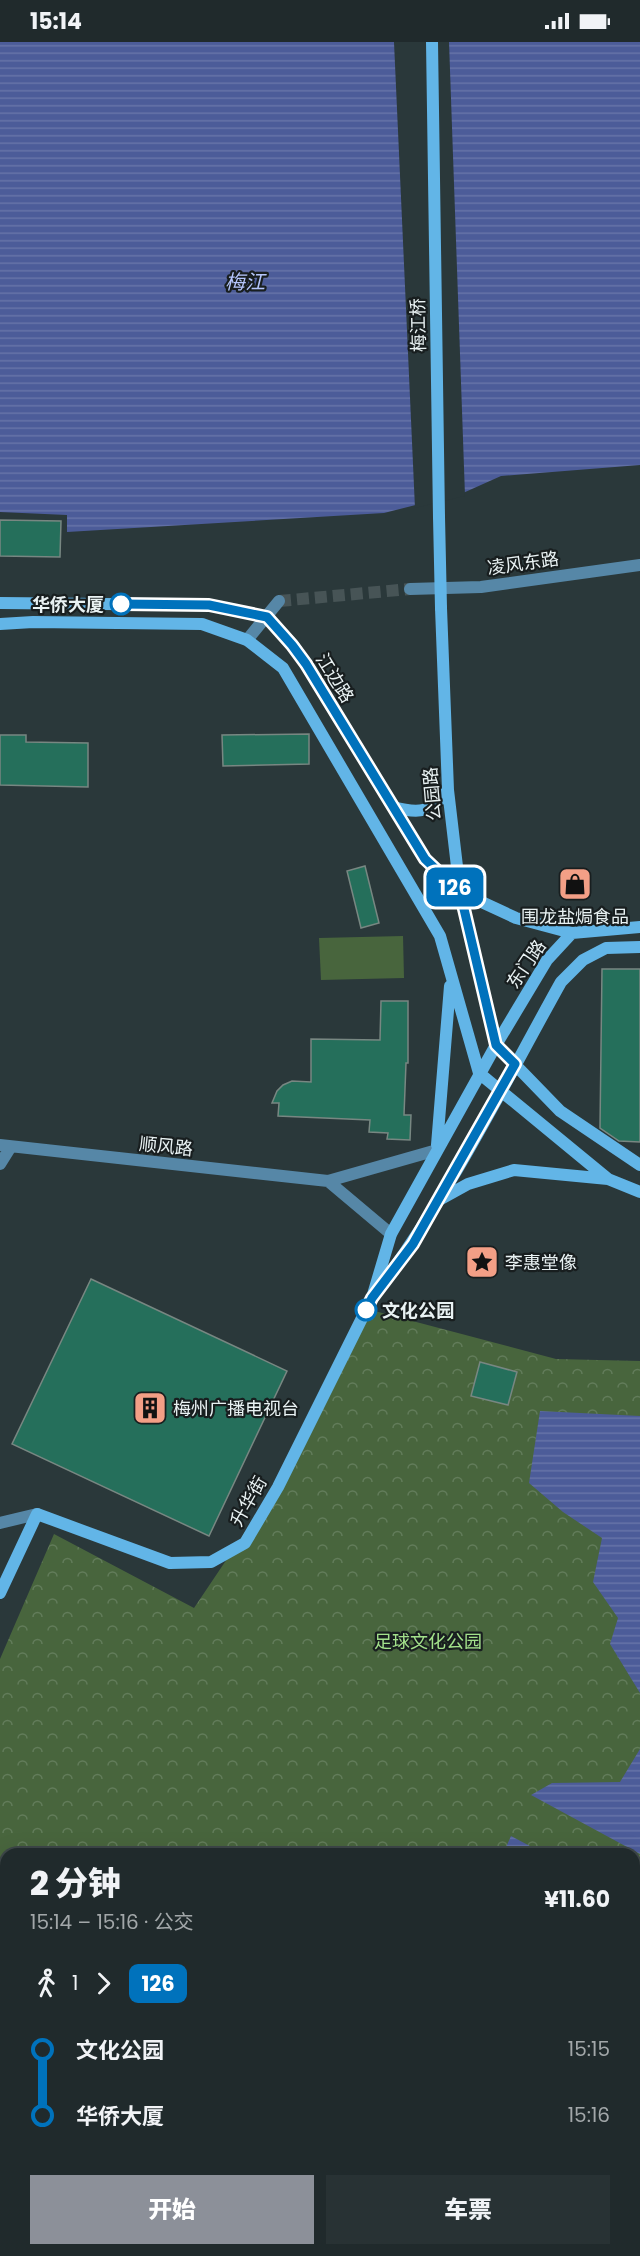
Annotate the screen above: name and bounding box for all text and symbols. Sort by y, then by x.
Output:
text: 15:14 [30,6,82,37]
water label: 梅江 [225,268,267,296]
street label: 梅江桥 [405,298,431,352]
street label: 凌风东路 [486,546,560,580]
place label: 华侨大厦 [32,592,104,617]
marker: 华侨大厦 [110,593,132,615]
street label: 江边路 [310,648,360,708]
street label: 公园路 [417,766,447,822]
shop icon: 围龙盐焗食品 [557,866,593,902]
line badge: 126 [420,868,490,906]
text: 126 [438,873,472,902]
place label: 围龙盐焗食品 [521,904,629,929]
street label: 东门路 [501,935,551,993]
street label: 顺风路 [138,1131,194,1161]
place icon: 李惠堂像 [464,1244,500,1280]
place label: 李惠堂像 [505,1250,577,1275]
place label: 文化公园 [382,1298,454,1323]
marker: 文化公园 [355,1299,377,1321]
building icon: 梅州广播电视台 [132,1390,168,1426]
place label: 梅州广播电视台 [173,1396,299,1421]
street label: 升华街 [224,1471,272,1531]
park label: 足球文化公园 [374,1629,482,1654]
text: 2 分钟 [30,1860,121,1907]
text: ¥11.60 [544,1884,610,1915]
text: 15:14 – 15:16 · 公交 [30,1908,194,1936]
icon: walk [30,1967,63,2000]
icon: forward [87,1967,120,2000]
text: 1 [72,1969,78,1997]
text: 126 [141,1969,175,1998]
text: 文化公园 [76,2035,164,2066]
text: 15:15 [568,2035,610,2063]
text: 华侨大厦 [76,2101,164,2132]
text: 15:16 [568,2101,610,2129]
button: 开始 [30,2175,314,2244]
button: 车票 [326,2175,610,2244]

